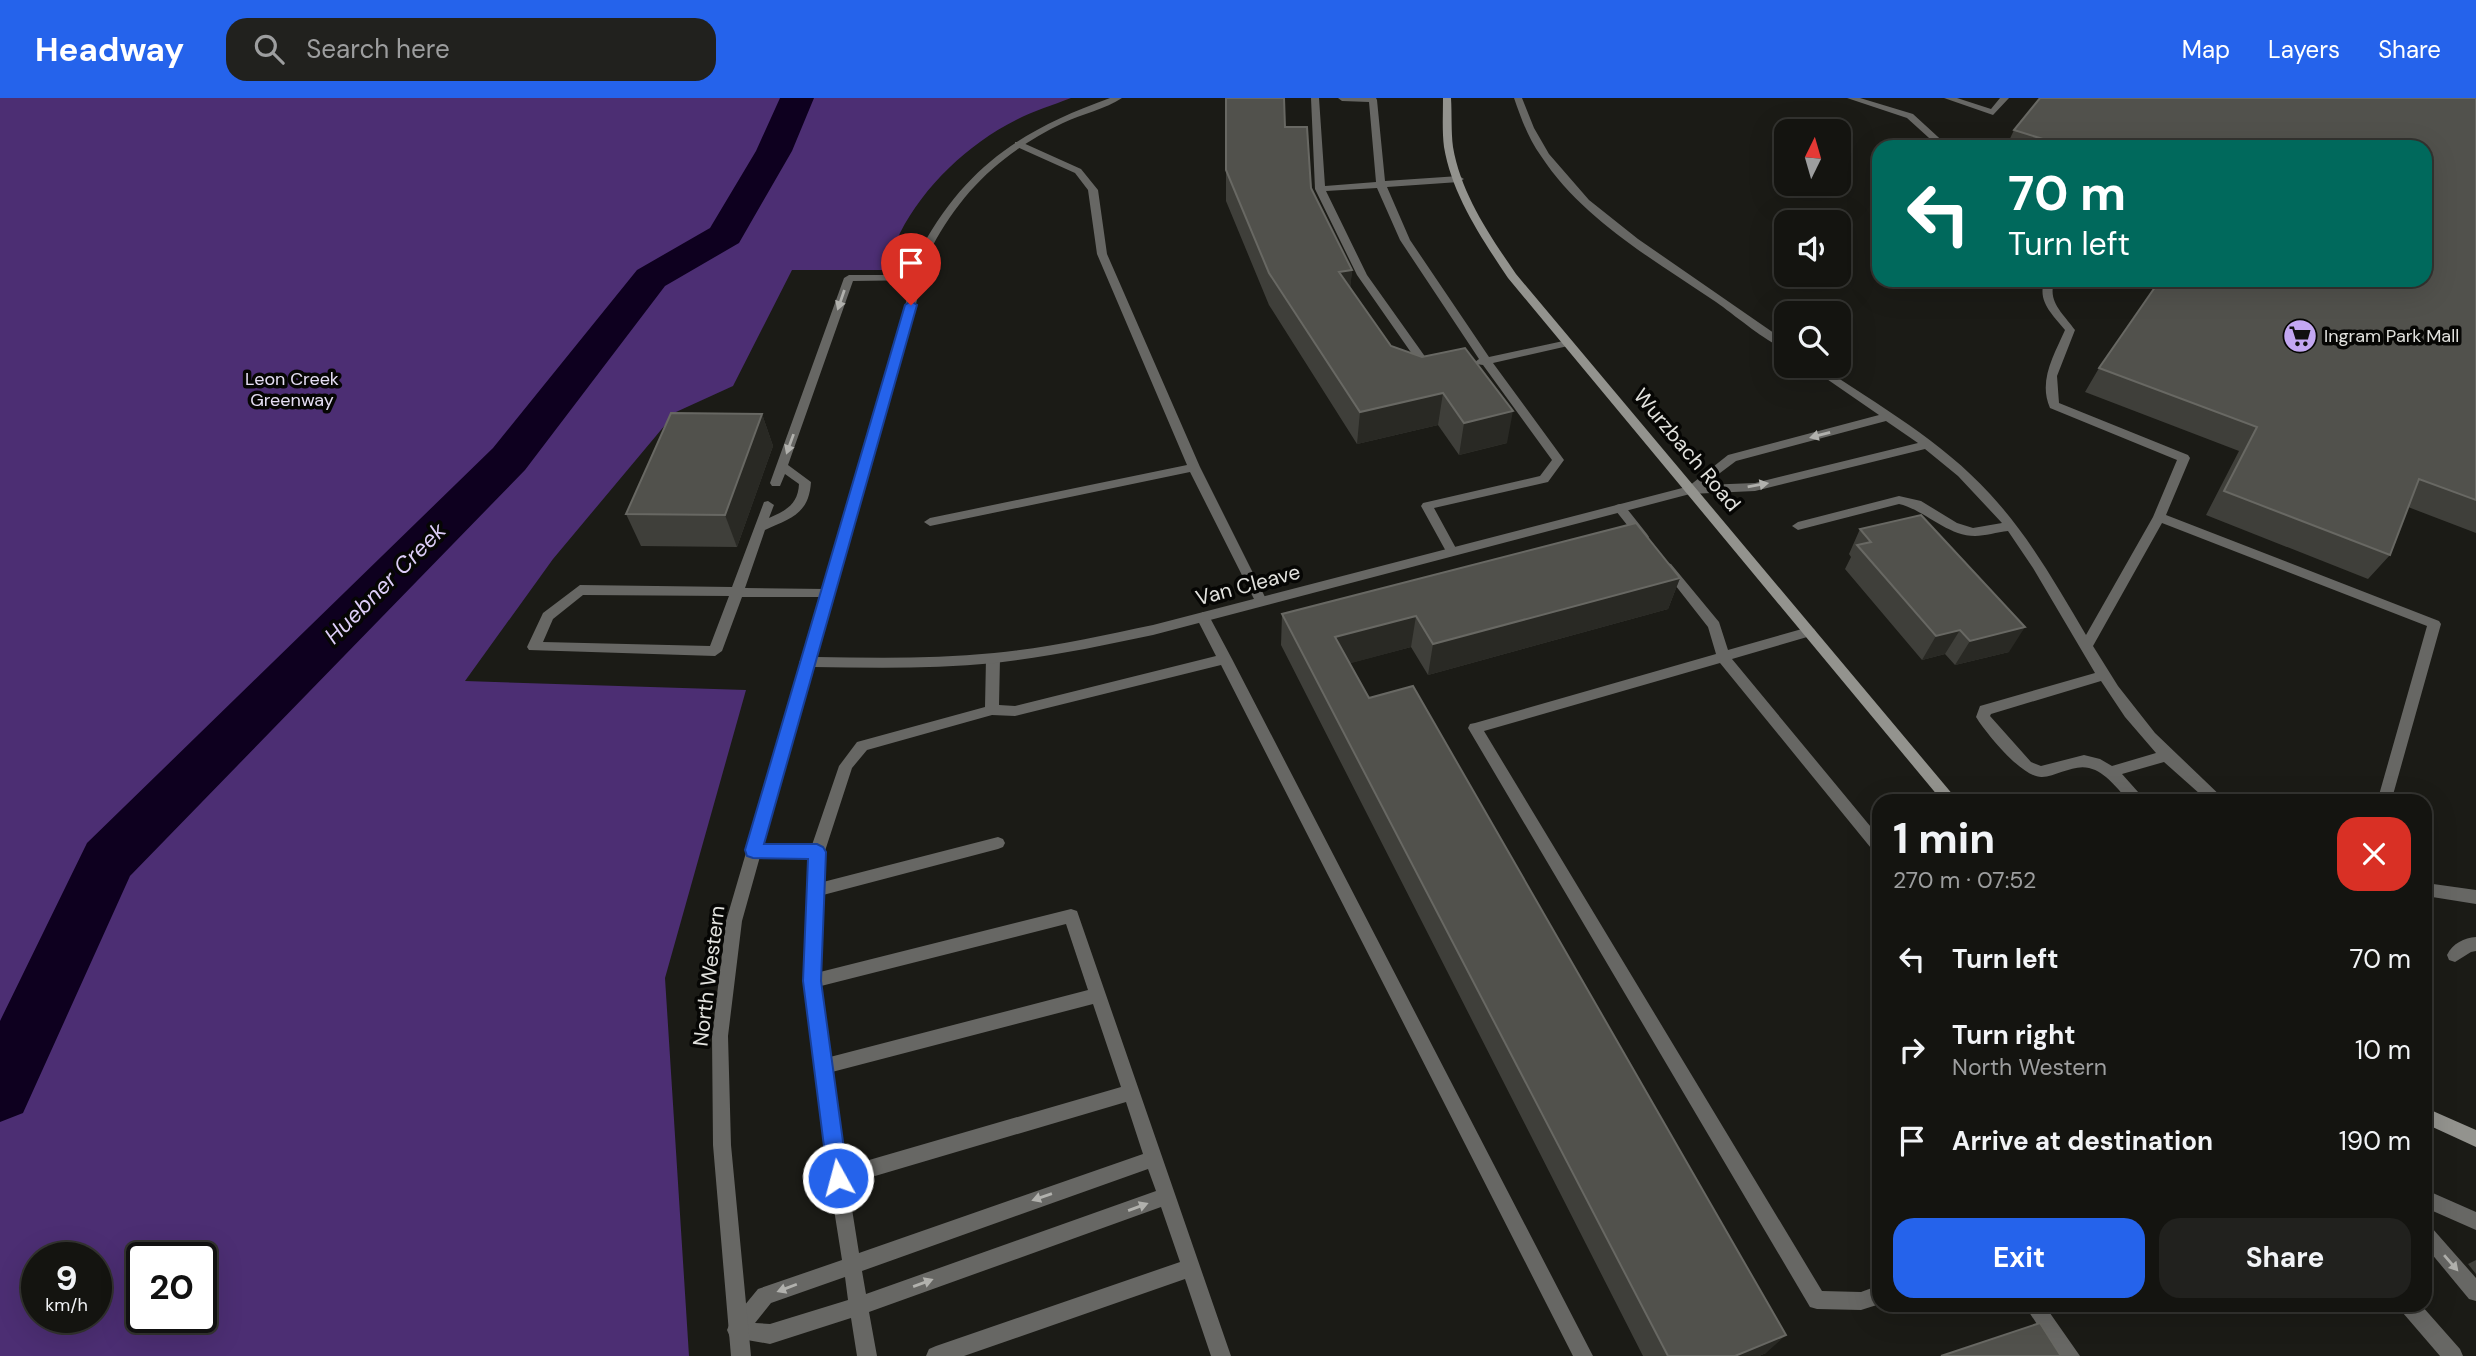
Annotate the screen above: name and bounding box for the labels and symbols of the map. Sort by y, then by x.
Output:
north arrow [1774,119,1852,196]
pin [881,233,941,305]
one-way arrow [835,289,846,310]
supermarket icon: Ingram Park Mall [2281,317,2319,355]
place label: Ingram Park Mall [2324,324,2459,348]
park label: Leon Creek Greenway [245,367,339,412]
street label: Wurzbach Road [1627,383,1747,517]
one-way arrow [1809,430,1831,441]
one-way arrow [784,434,795,455]
one-way arrow [1747,479,1769,490]
water label: Huebner Creek [318,516,452,650]
street label: Van Cleave [1193,558,1303,612]
street label: North Western [686,904,732,1048]
position arrow [801,1141,875,1215]
one-way arrow [1032,1192,1053,1203]
one-way arrow [1127,1201,1148,1212]
speed limit sign: 20 [126,1242,217,1333]
one-way arrow [2443,1254,2459,1272]
one-way arrow [913,1277,934,1288]
one-way arrow [777,1282,798,1293]

